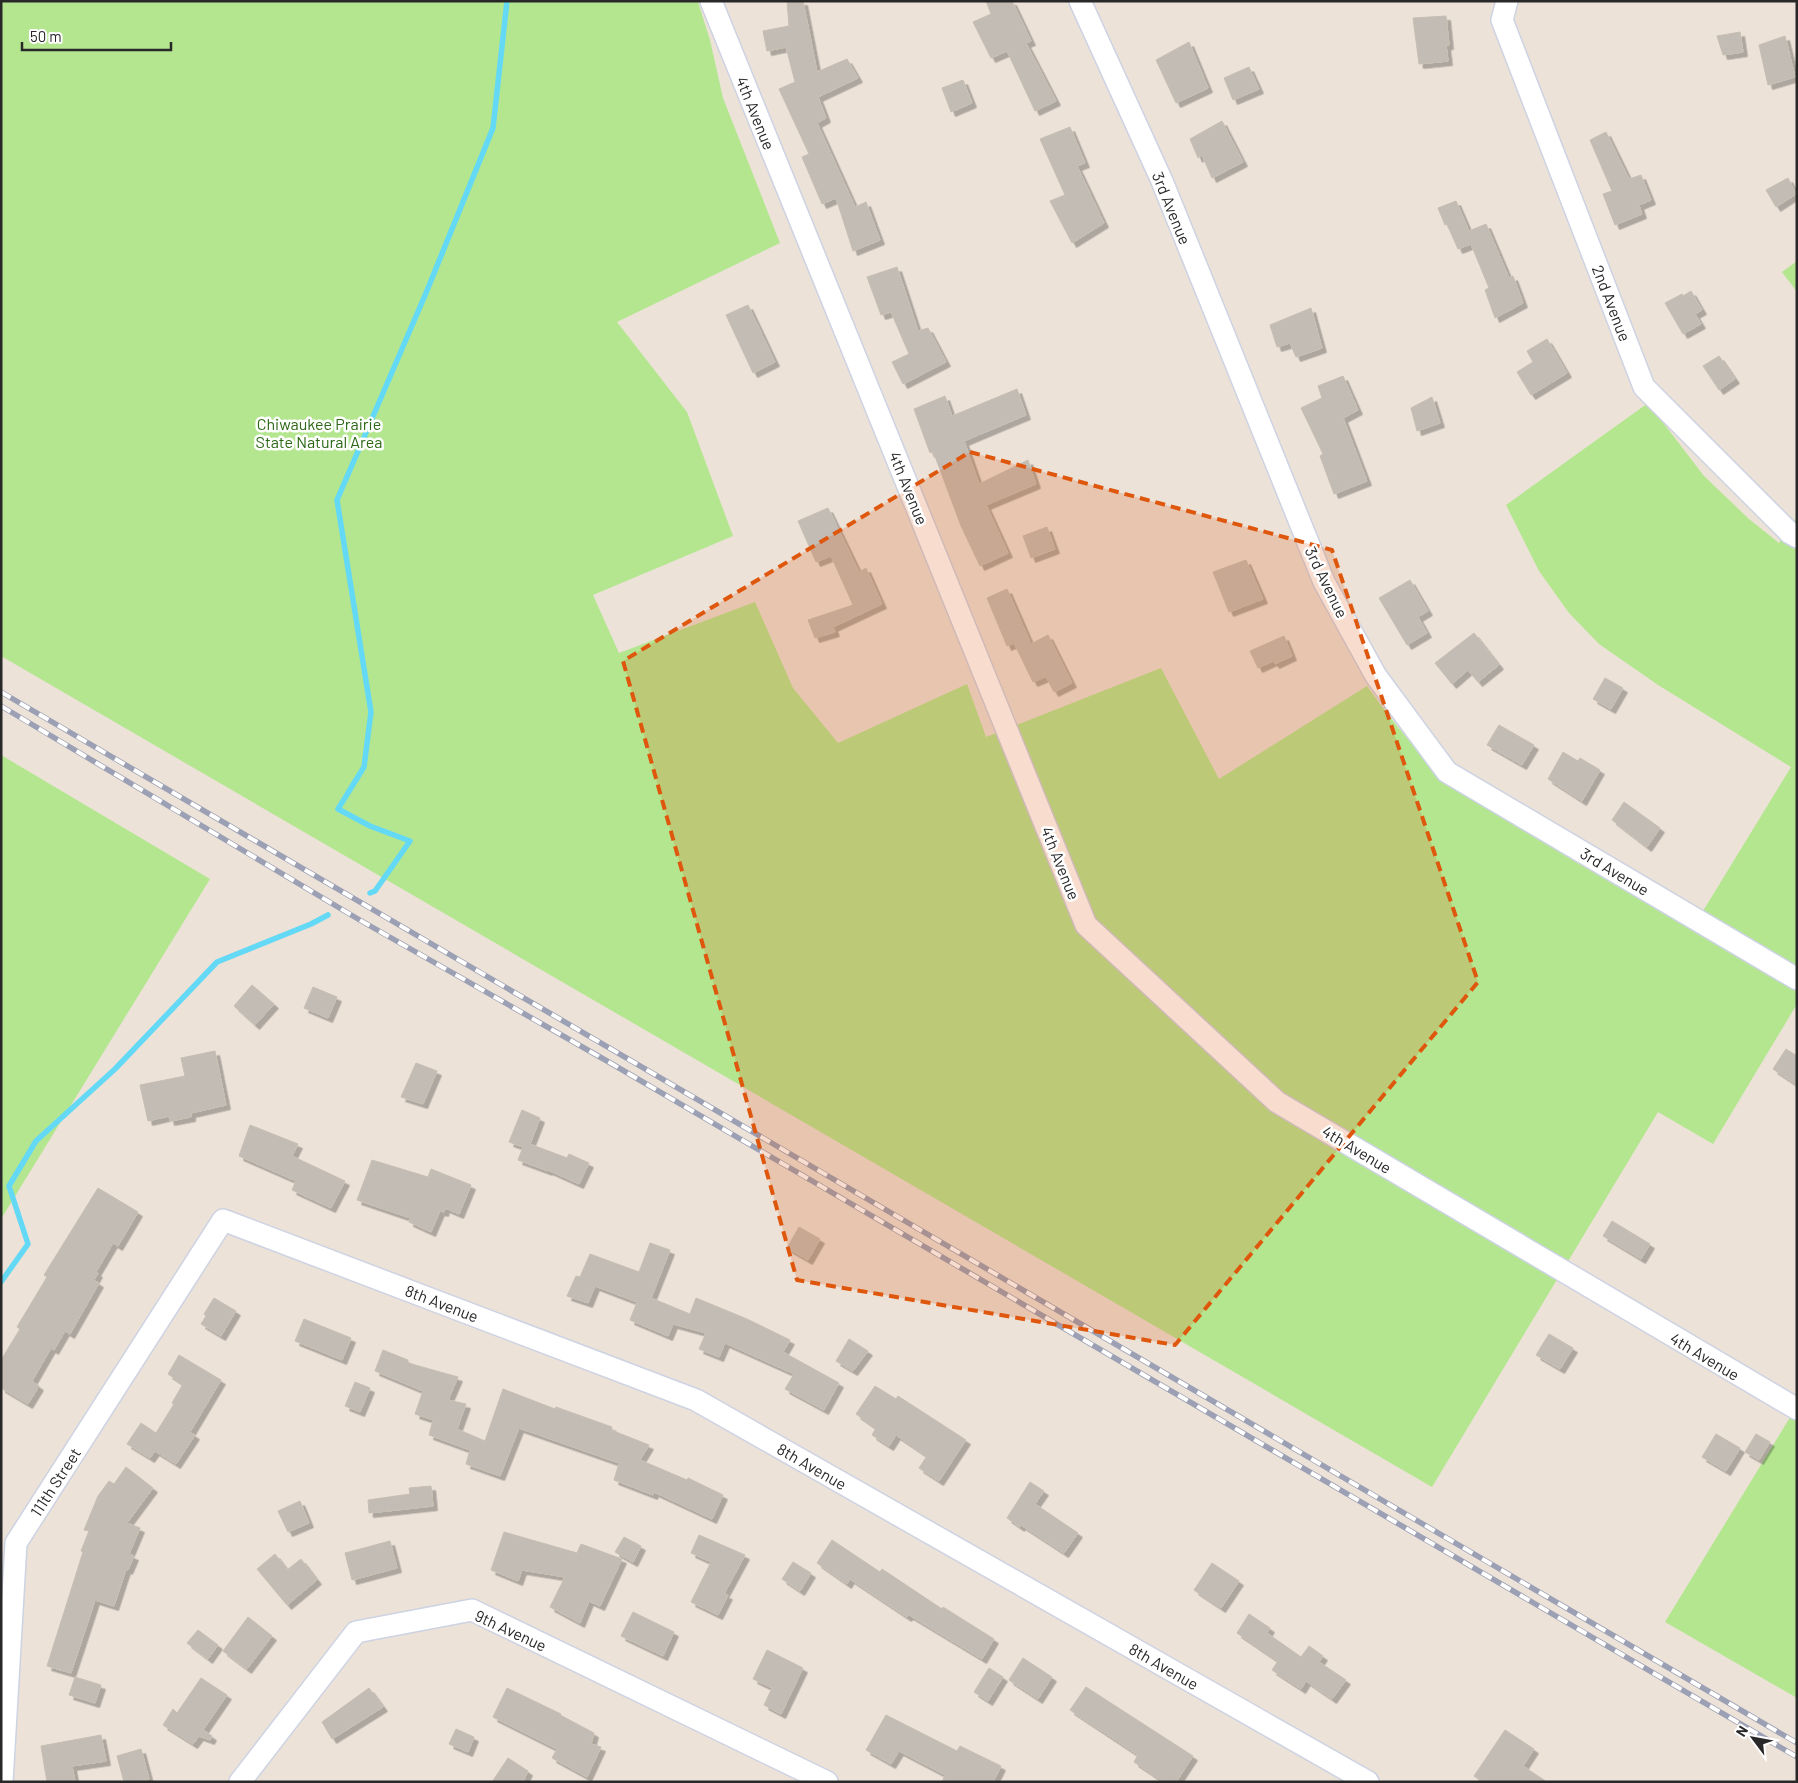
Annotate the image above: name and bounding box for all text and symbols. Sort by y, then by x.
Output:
scale bar [22,20,171,52]
text: 50 m [30,27,62,45]
street label: 4th Avenue [733,74,779,152]
street label: 3rd Avenue [1149,169,1195,247]
street label: 2nd Avenue [1589,262,1635,344]
park label: Chiwaukee Prairie State Natural Area [256,414,382,451]
street label: 4th Avenue [886,449,932,527]
street label: 3rd Avenue [1302,543,1352,621]
street label: 4th Avenue [1038,824,1084,902]
street label: 3rd Avenue [1577,843,1653,899]
street label: 4th Avenue [1319,1121,1395,1177]
street label: 8th Avenue [403,1280,481,1326]
street label: 4th Avenue [1667,1328,1743,1384]
street label: 8th Avenue [774,1439,850,1493]
street label: 111th Street [26,1444,84,1520]
street label: 9th Avenue [472,1605,550,1655]
street label: 8th Avenue [1126,1639,1202,1693]
north arrow [1728,1713,1778,1763]
text: N [1732,1722,1751,1739]

